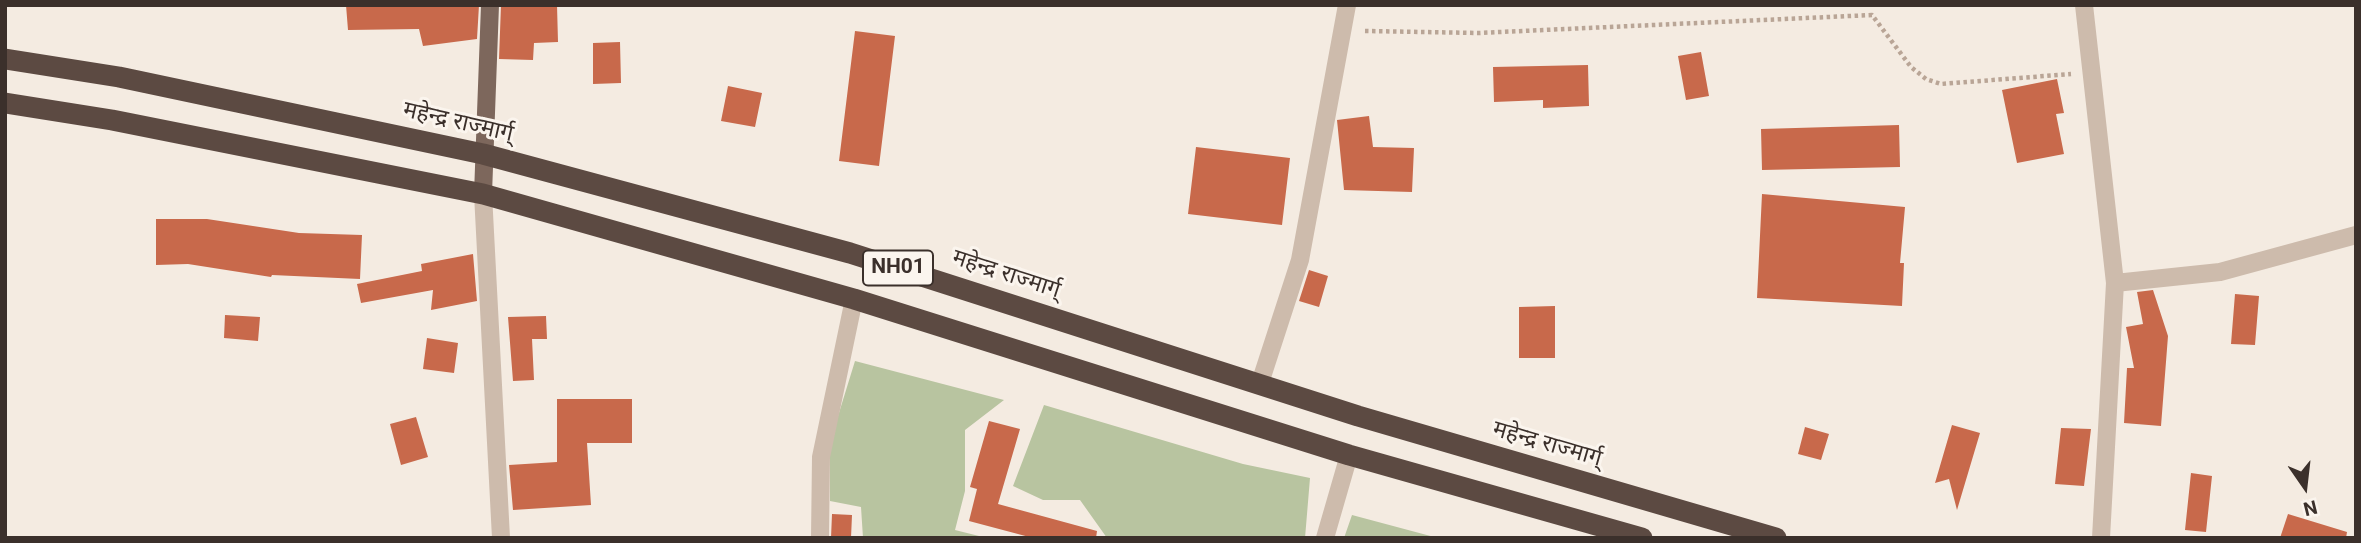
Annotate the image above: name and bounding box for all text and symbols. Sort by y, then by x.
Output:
street label: महेन्द्र राज्मार्ग् [400,97,516,149]
street label: महेन्द्र राज्मार्ग् [948,245,1064,305]
road number: NH01 [863,250,933,286]
street label: महेन्द्र राज्मार्ग् [1489,416,1605,474]
north arrow [2270,452,2340,522]
text: N [2301,495,2319,521]

